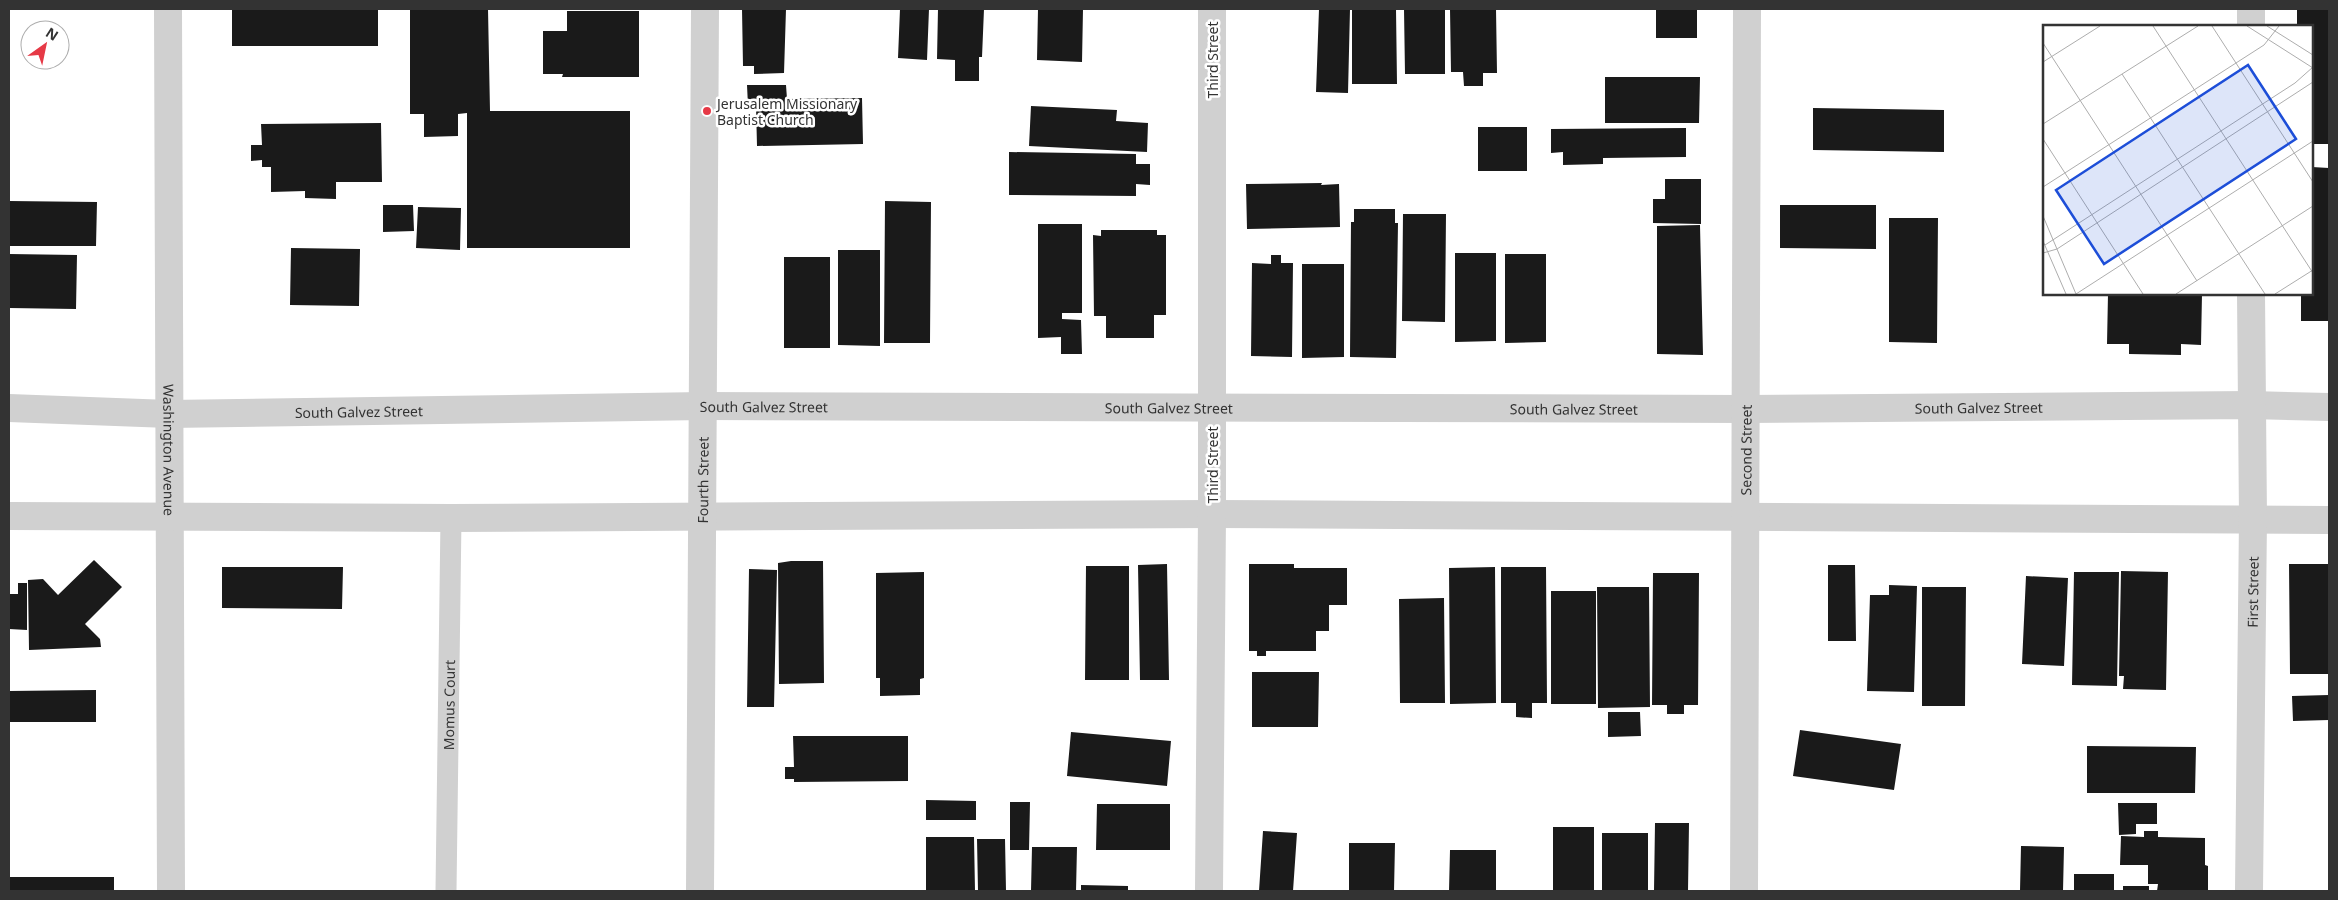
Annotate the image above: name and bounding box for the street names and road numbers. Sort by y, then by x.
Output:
street label: Third Street [1203,22,1222,98]
street label: Washington Avenue [160,384,179,516]
street label: South Galvez Street [700,396,828,416]
street label: South Galvez Street [1915,397,2043,417]
street label: South Galvez Street [1105,398,1233,417]
street label: South Galvez Street [1510,399,1638,418]
street label: South Galvez Street [295,401,423,422]
street label: Second Street [1736,405,1755,495]
street label: Third Street [1203,427,1222,503]
street label: Fourth Street [693,437,712,523]
street label: First Street [2242,556,2262,628]
street label: Momus Court [438,660,459,750]

